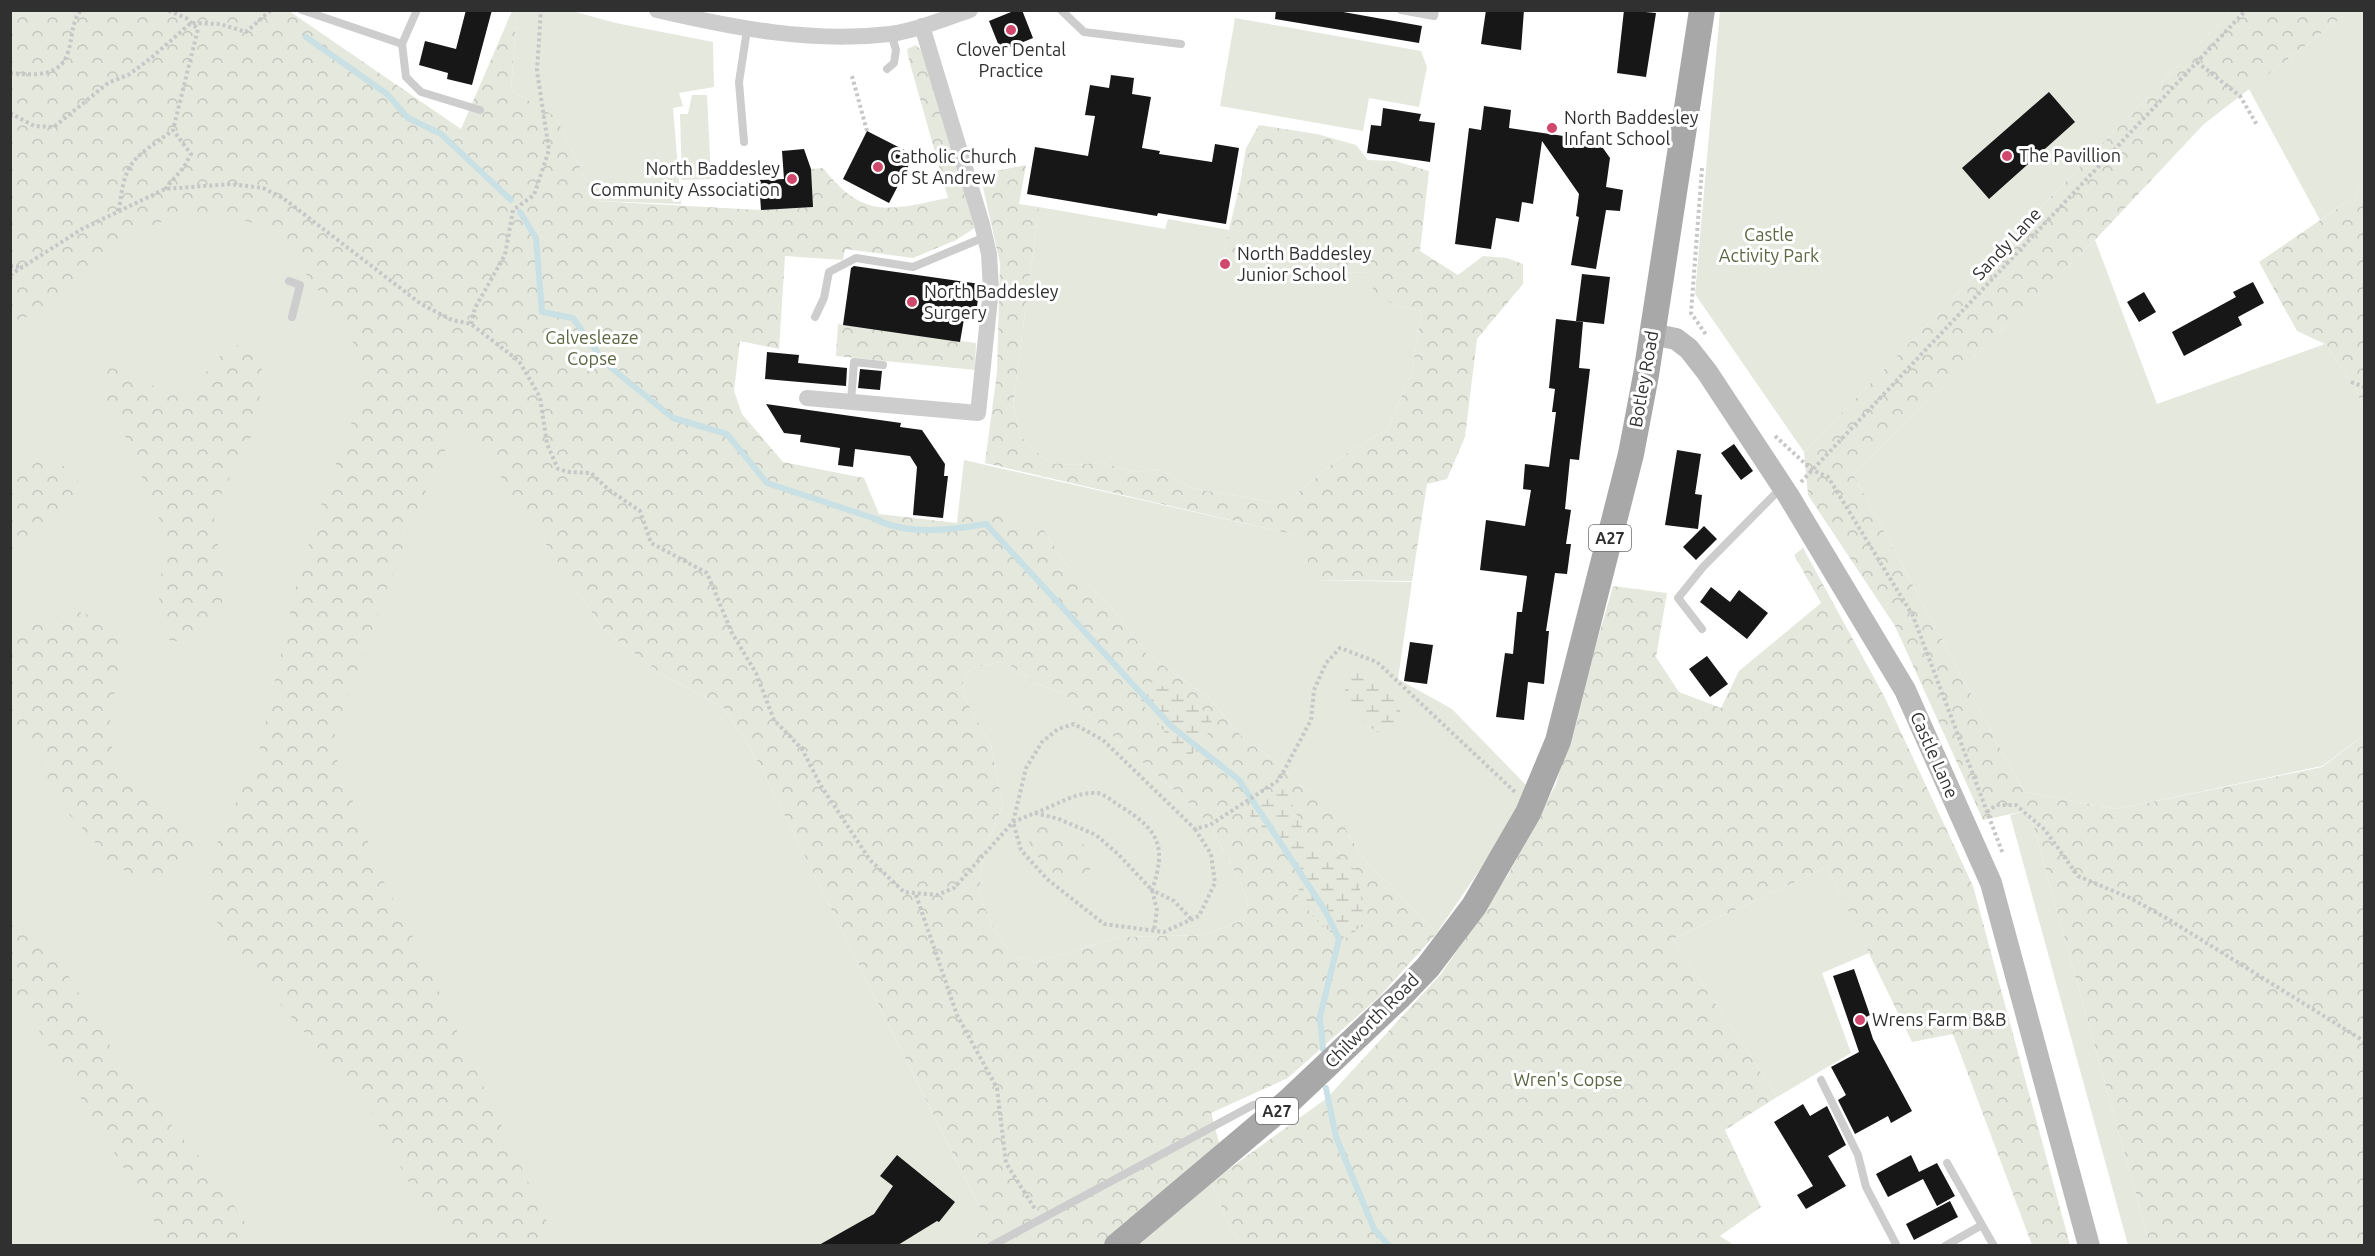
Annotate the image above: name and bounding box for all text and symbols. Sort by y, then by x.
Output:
marker: Clover Dental Practice [1004,23,1018,37]
place label: Clover Dental Practice [956,39,1066,80]
place label: North Baddesley Infant School [1564,107,1699,148]
marker: North Baddesley Infant School [1545,121,1559,135]
place label: The Pavillion [2019,145,2121,165]
place label: Catholic Church of St Andrew [890,146,1017,187]
marker: The Pavillion [2000,149,2014,163]
place label: North Baddesley Community Association [590,158,780,199]
marker: Catholic Church of St Andrew [871,160,885,174]
marker: North Baddesley Community Association [785,172,799,186]
street label: Sandy Lane [1968,203,2045,283]
park label: Castle Activity Park [1719,224,1819,265]
place label: North Baddesley Junior School [1237,243,1372,284]
marker: North Baddesley Junior School [1218,257,1232,271]
place label: North Baddesley Surgery [924,281,1059,322]
marker: North Baddesley Surgery [905,295,919,309]
park label: Calvesleaze Copse [545,327,639,368]
street label: Botley Road [1625,329,1661,429]
road number: A27 [1589,525,1631,551]
street label: Castle Lane [1907,708,1963,801]
street label: Chilworth Road [1320,969,1422,1071]
place label: Wrens Farm B&B [1872,1009,2007,1029]
marker: Wrens Farm B&B [1853,1013,1867,1027]
park label: Wren's Copse [1513,1069,1623,1089]
road number: A27 [1256,1098,1298,1124]

